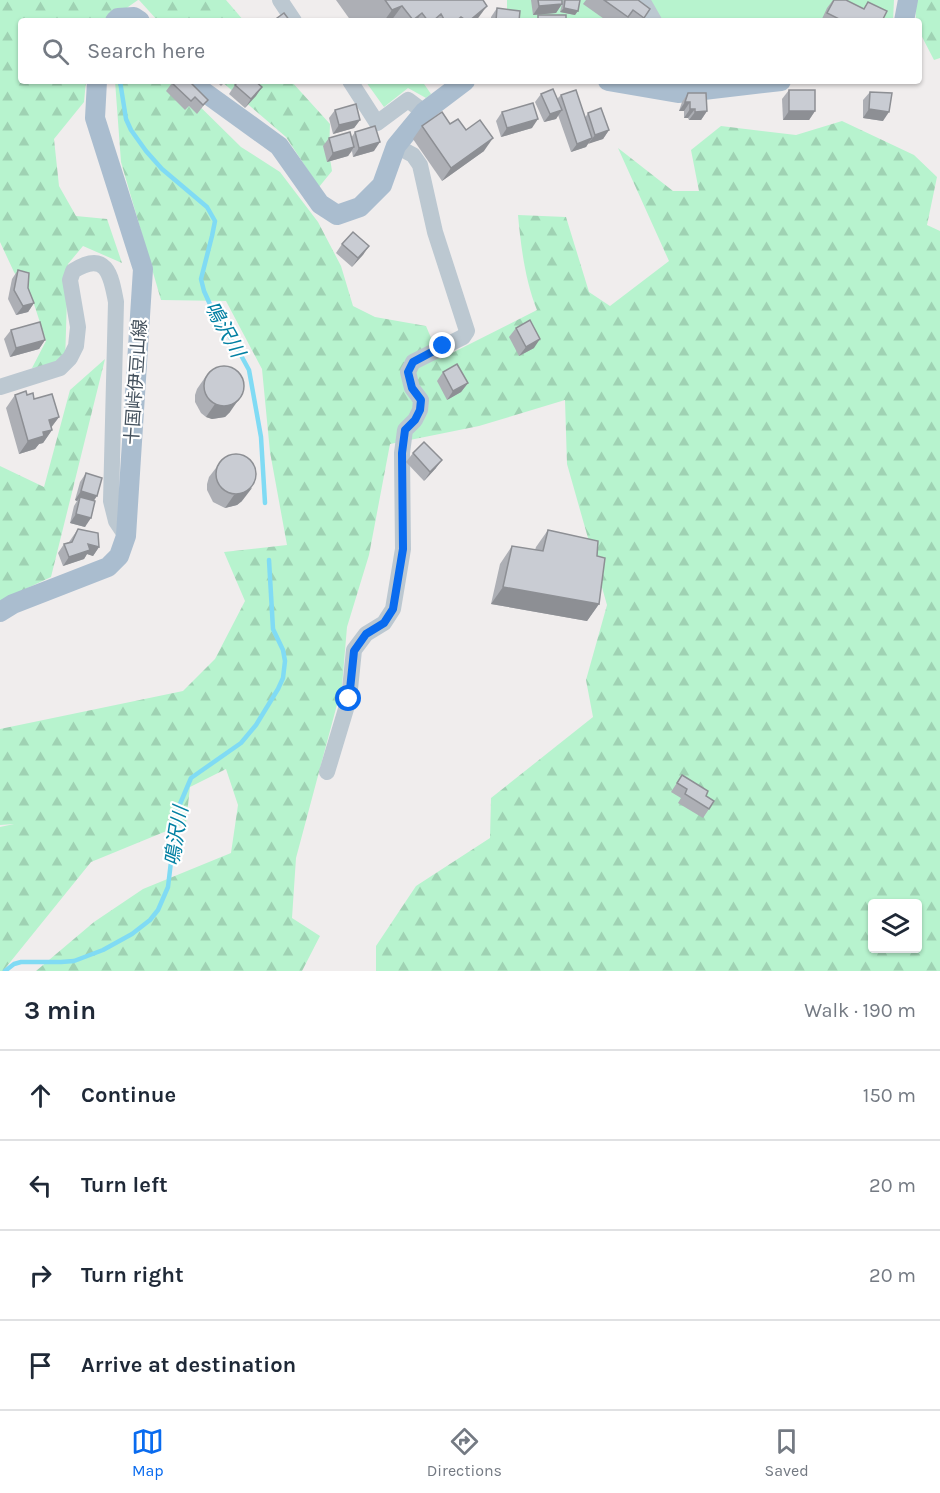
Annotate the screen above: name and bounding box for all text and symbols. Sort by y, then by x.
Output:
search box [18,18,922,84]
icon: search [39,35,72,68]
text: Search here [87,38,205,64]
water label: 鳴沢川 [200,297,250,363]
street label: 十国峠伊豆山線 [121,318,151,446]
route end [429,332,455,358]
route start [335,685,361,711]
water label: 鳴沢川 [160,803,193,868]
map controls [868,899,922,953]
button: layers [868,899,922,953]
text: 3 min [24,995,96,1026]
text: Walk · 190 m [804,999,916,1022]
icon: ahead [24,1079,57,1112]
text: Continue [81,1082,176,1108]
text: 150 m [863,1084,916,1107]
icon: left [24,1169,57,1202]
text: Turn left [81,1172,168,1198]
text: 20 m [869,1174,916,1197]
icon: right [24,1259,57,1292]
text: Turn right [81,1262,184,1288]
text: 20 m [869,1264,916,1287]
icon: arrive [24,1349,57,1382]
text: Arrive at destination [81,1352,296,1378]
tab: Map [131,1425,164,1480]
tab: Directions [427,1425,502,1480]
tab: Saved [765,1425,809,1480]

